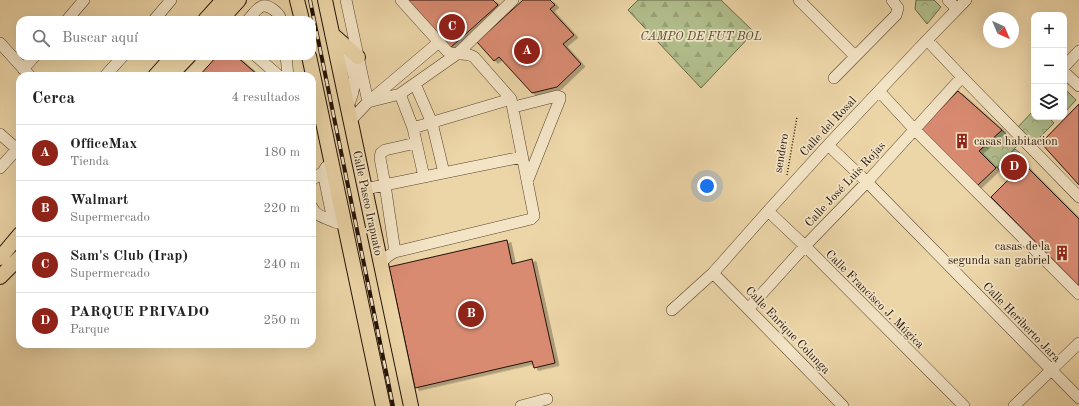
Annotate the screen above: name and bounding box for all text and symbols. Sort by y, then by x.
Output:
pin: C [439,12,465,42]
north arrow [983,12,1019,48]
map controls [1031,12,1067,120]
button: + [1031,12,1067,48]
search box [16,16,316,60]
icon: search [30,27,52,49]
text: Buscar aquí [62,31,138,46]
park label: CAMPO DE FUT BOL [640,31,762,43]
pin: A [514,36,540,66]
button: − [1031,48,1067,84]
button: layers [1031,84,1067,120]
text: Cerca [32,90,75,107]
text: 4 resultados [232,91,300,104]
street label: Calle del Rosal [798,95,859,159]
street label: sendero [773,132,791,174]
building icon: casas habitacion [953,132,971,150]
place label: casas habitacion [974,136,1058,148]
text: OfficeMax [70,137,137,152]
street label: Calle José Luis Rojas [803,140,888,230]
text: A [40,146,50,159]
text: 180 m [263,146,300,159]
street label: Calle Paseo Irapuato [350,150,384,257]
pin: D [1001,152,1027,182]
text: Tienda [70,155,109,168]
your location [697,176,717,196]
text: Walmart [70,193,129,208]
text: B [40,202,50,215]
text: 220 m [263,202,300,215]
text: Supermercado [70,211,150,224]
place label: casas de la segunda san gabriel [948,241,1050,267]
building icon: casas de la segunda san gabriel [1053,244,1071,262]
street label: Calle Francisco J. Múgica [823,248,926,351]
text: Sam's Club (Irap) [70,249,188,264]
text: C [41,258,49,271]
text: 240 m [263,258,300,271]
text: Supermercado [70,267,150,280]
street label: Calle Heriberto Jara [980,280,1062,365]
street label: Calle Enrique Colunga [743,285,832,377]
pin: B [458,299,484,329]
text: PARQUE PRIVADO [70,305,209,320]
text: D [40,314,50,327]
text: 250 m [263,314,300,327]
text: Parque [70,323,109,336]

